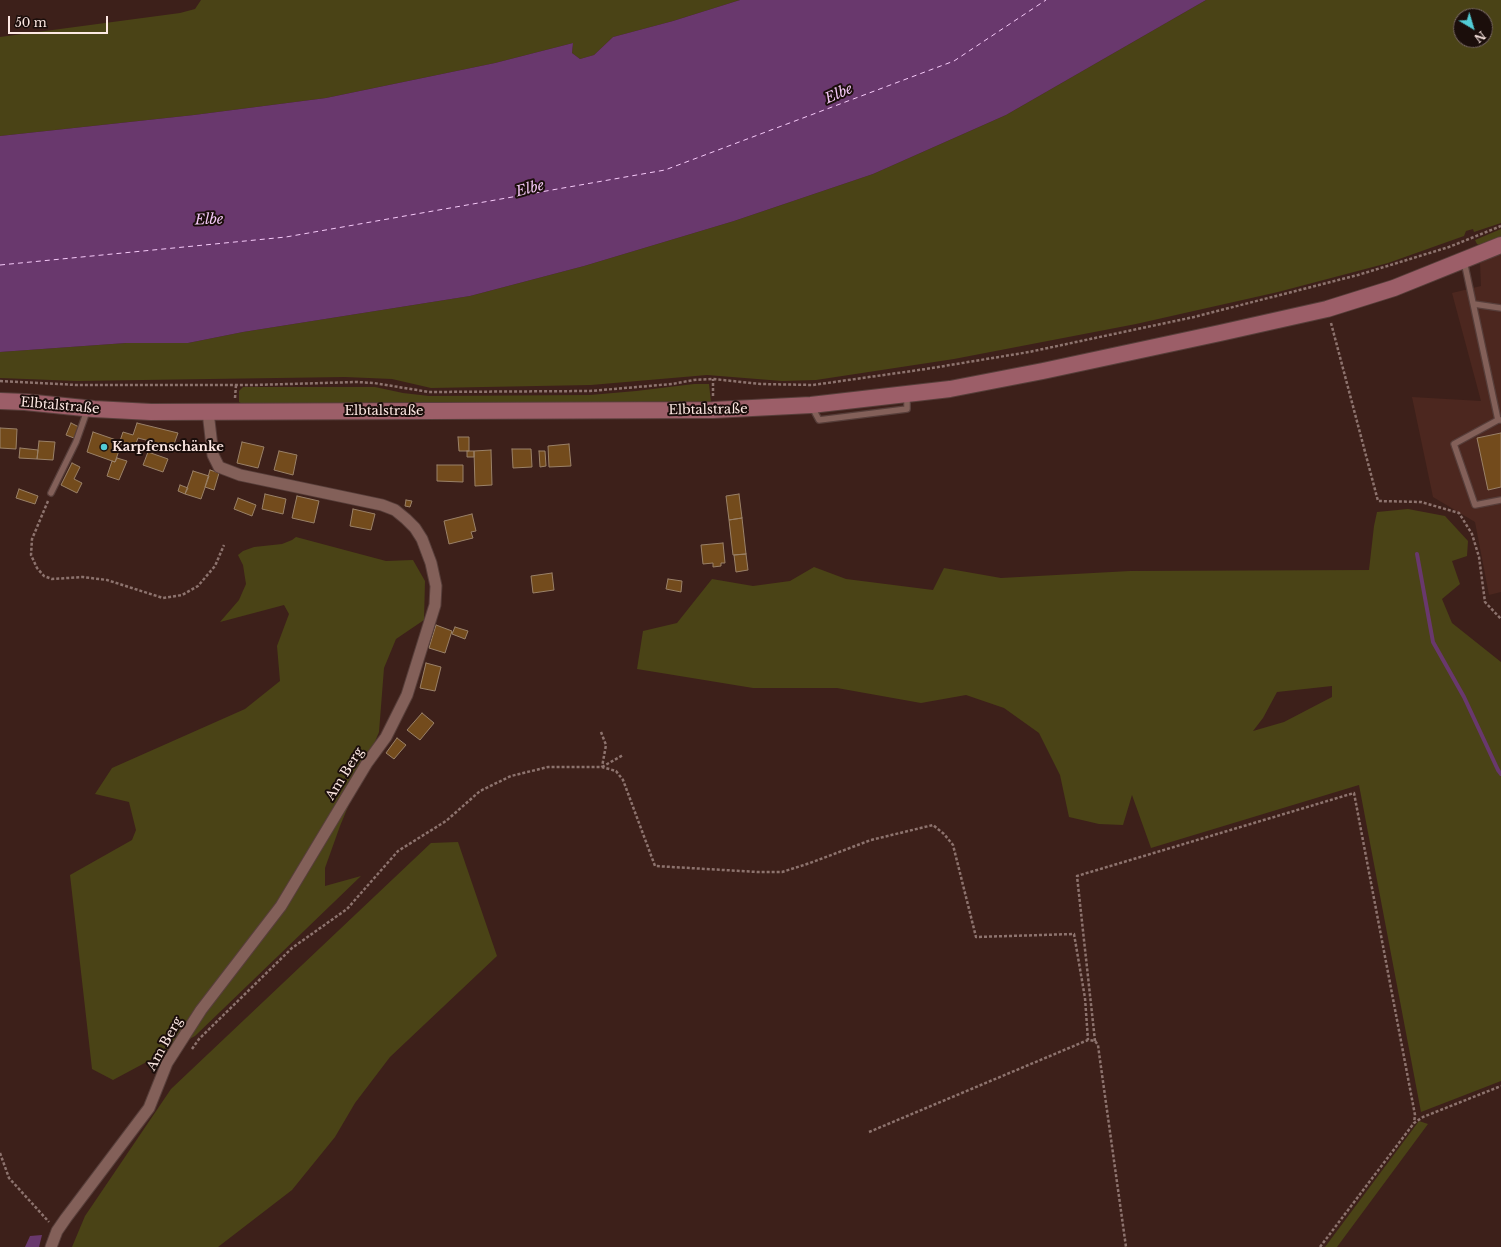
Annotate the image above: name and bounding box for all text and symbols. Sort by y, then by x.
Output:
scale bar [10,8,110,34]
north arrow [1453,8,1493,48]
text: 50 m [15,15,47,30]
text: N [1471,28,1488,45]
water label: Elbe [823,81,855,107]
water label: Elbe [514,177,546,201]
water label: Elbe [194,211,224,229]
street label: Elbtalstraße [20,395,100,417]
street label: Elbtalstraße [668,402,748,418]
street label: Elbtalstraße [344,403,424,419]
place label: Karpfenschänke [112,439,224,455]
marker: Karpfenschänke [99,442,109,452]
street label: Am Berg [323,745,367,803]
street label: Am Berg [144,1014,186,1074]

